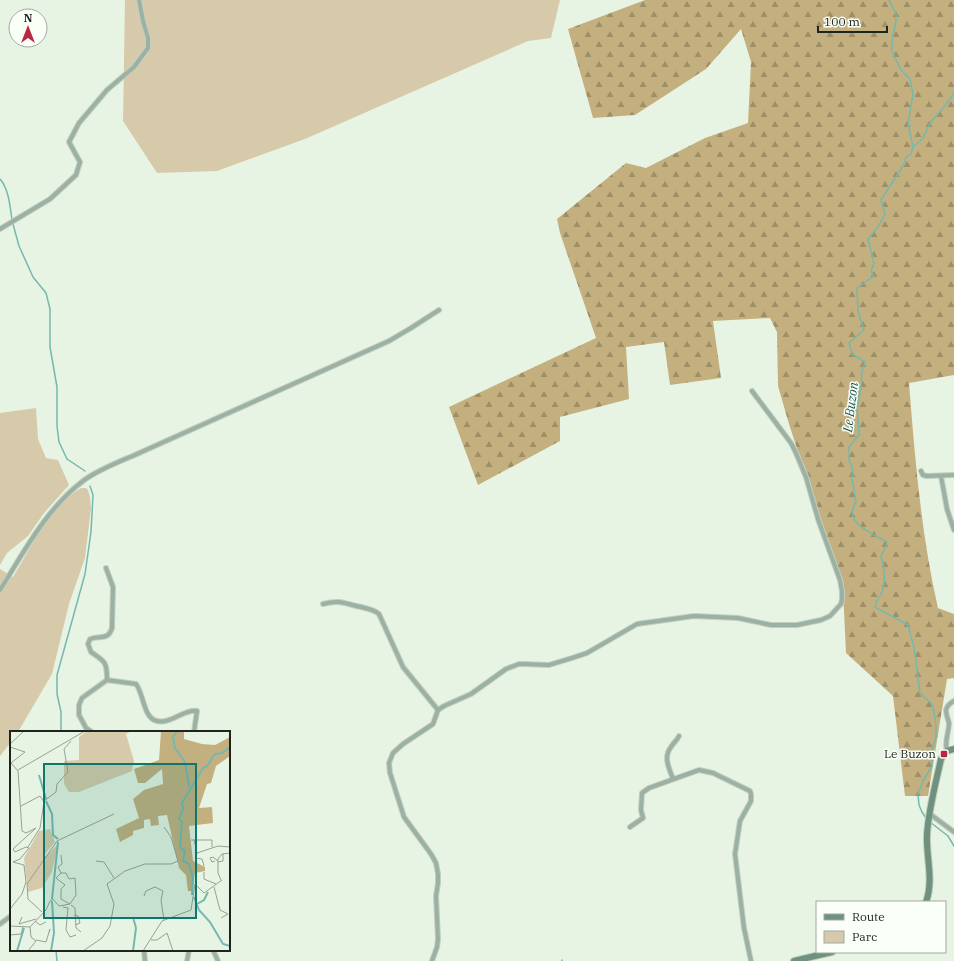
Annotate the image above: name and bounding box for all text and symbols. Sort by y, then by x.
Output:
north arrow [8,8,48,48]
scale bar [818,8,887,34]
text: N [24,11,33,25]
text: 100 m [824,14,860,29]
water label: Le Buzon [839,380,862,434]
inset map [10,731,230,951]
place label: Le Buzon [884,746,936,761]
marker: Le Buzon [939,749,949,759]
legend [816,901,946,953]
text: Route [852,909,885,924]
text: Parc [852,929,877,944]

